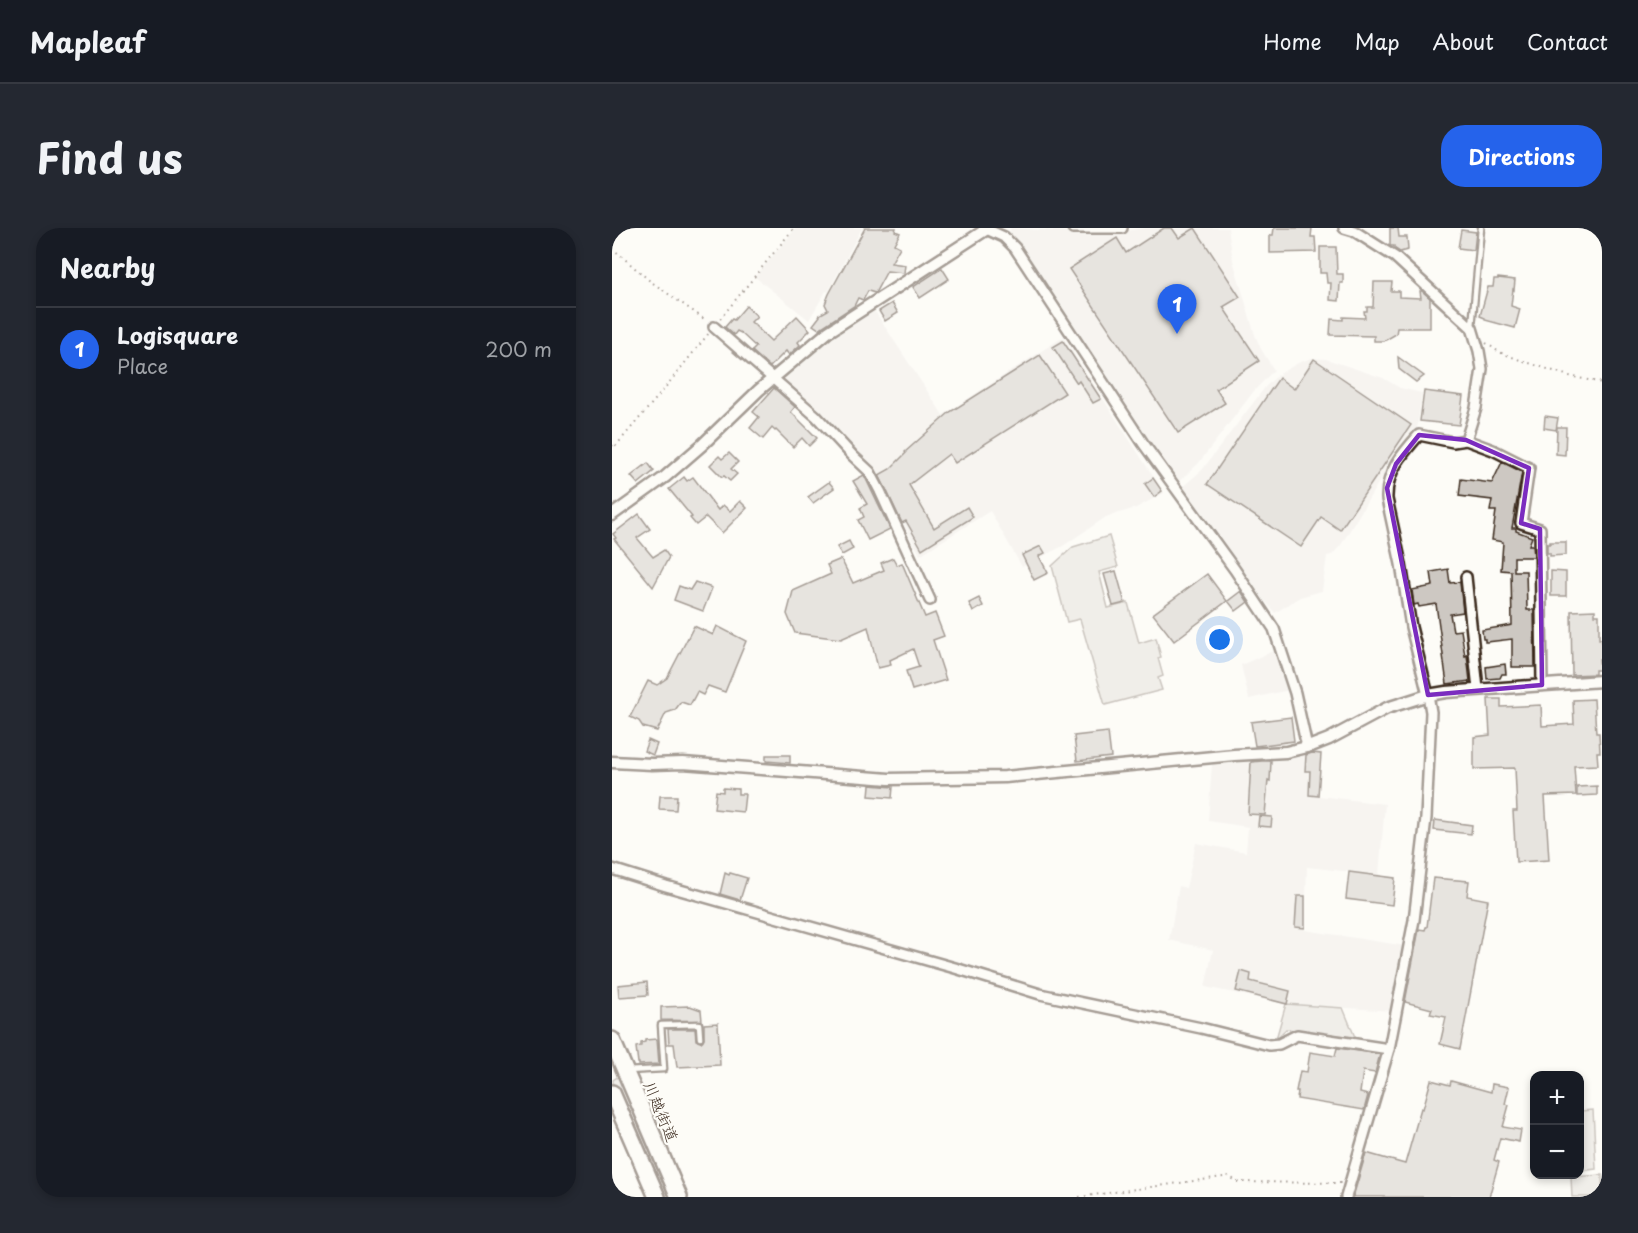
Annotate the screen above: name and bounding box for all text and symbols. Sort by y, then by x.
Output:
text: Mapleaf [30,20,146,63]
text: Home [1263,25,1322,57]
text: Map [1355,25,1400,57]
text: About [1433,25,1494,57]
text: Contact [1527,25,1608,57]
text: Find us [36,125,183,188]
button: Directions [1441,125,1602,187]
text: Nearby [60,248,155,287]
pin: 1 [1158,285,1196,334]
text: Logisquare [117,318,238,351]
text: 1 [75,334,84,364]
text: 200 m [485,334,552,364]
text: Place [117,351,168,381]
your location [1205,625,1234,654]
map controls [1530,1071,1584,1179]
button: + [1530,1071,1584,1125]
street label: 川越街道 [638,1077,686,1145]
button: − [1530,1125,1584,1179]

